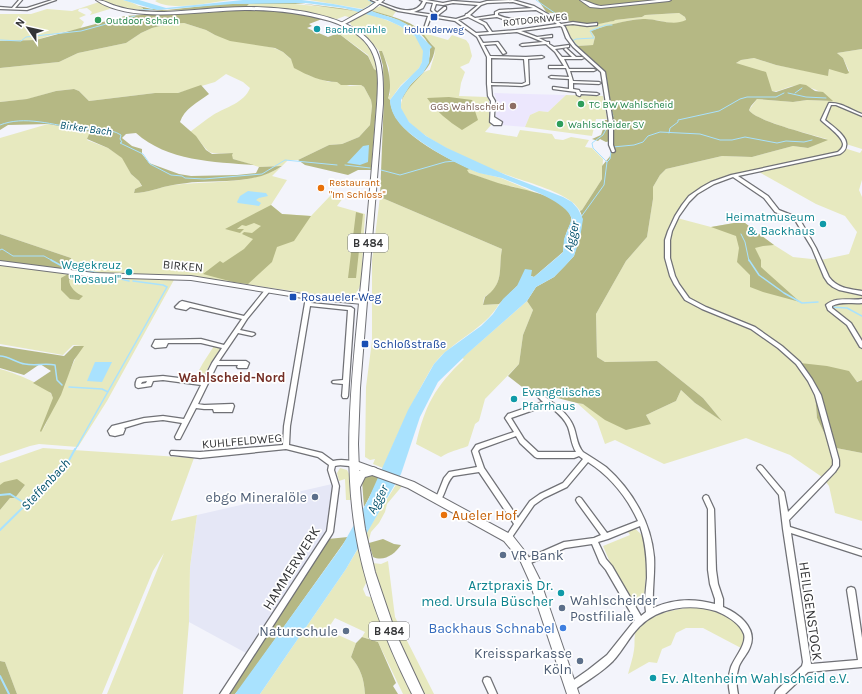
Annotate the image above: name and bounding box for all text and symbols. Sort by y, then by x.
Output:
north arrow [8,8,48,48]
street label: ROTDORNWEG [502,11,568,29]
marker: Holunderweg [429,12,439,22]
marker: Outdoor Schach [93,15,103,25]
place label: Outdoor Schach [106,15,179,27]
text: N [13,16,28,30]
marker: Bachermühle [312,24,322,34]
place label: Bachermühle [325,24,386,36]
place label: Holunderweg [404,24,464,36]
marker: TC BW Wahlscheid [576,99,586,109]
place label: TC BW Wahlscheid [589,99,674,111]
place label: GGS Wahlscheid [430,101,505,113]
marker: GGS Wahlscheid [508,101,518,111]
water label: Birker Bach [59,118,113,139]
marker: Wahlscheider SV [555,119,565,129]
place label: Wahlscheider SV [568,119,645,131]
place label: Restaurant "Im Schloss" [329,177,386,201]
marker: Restaurant "Im Schloss" [316,183,326,193]
place label: Heimatmuseum & Backhaus [725,210,815,238]
water label: Agger [561,219,583,253]
marker: Heimatmuseum & Backhaus [818,219,828,229]
road number: B 484 [348,234,388,252]
street label: BIRKEN [162,257,204,275]
place label: Wegekreuz "Rosauel" [61,258,121,286]
marker: Wegekreuz "Rosauel" [124,267,134,277]
place label: Rosaueler Weg [301,290,381,304]
marker: Rosaueler Weg [288,292,298,302]
place label: Schloßstraße [373,337,446,351]
marker: Schloßstraße [360,339,370,349]
district label: Wahlscheid-Nord [178,370,286,385]
place label: Evangelisches Pfarrhaus [522,385,601,413]
marker: Evangelisches Pfarrhaus [509,394,519,404]
street label: KUHLFELDWEG [201,431,283,451]
water label: Steffenbach [18,455,73,513]
water label: Agger [364,482,391,516]
place label: ebgo Mineralöle [206,489,307,506]
marker: ebgo Mineralöle [310,492,320,502]
place label: Aueler Hof [452,507,517,524]
marker: Aueler Hof [439,510,449,520]
street label: HAMMERWERK [259,523,324,613]
place label: VR Bank [511,547,564,564]
marker: VR Bank [498,550,508,560]
street label: HEILIGENSTOCK [795,561,826,662]
place label: Arztpraxis Dr. med. Ursula Büscher [421,577,554,610]
marker: Arztpraxis Dr. med. Ursula Büscher [556,588,566,598]
place label: Wahlscheider Postfiliale [570,592,658,625]
marker: Wahlscheider Postfiliale [557,603,567,613]
place label: Backhaus Schnabel [428,620,555,637]
road number: B 484 [369,622,409,640]
place label: Naturschule [259,623,338,640]
marker: Backhaus Schnabel [558,623,568,633]
marker: Naturschule [341,626,351,636]
place label: Kreissparkasse Köln [474,645,572,678]
marker: Kreissparkasse Köln [575,656,585,666]
place label: Ev. Altenheim Wahlscheid e.V. [661,670,850,687]
marker: Ev. Altenheim Wahlscheid e.V. [648,673,658,683]

